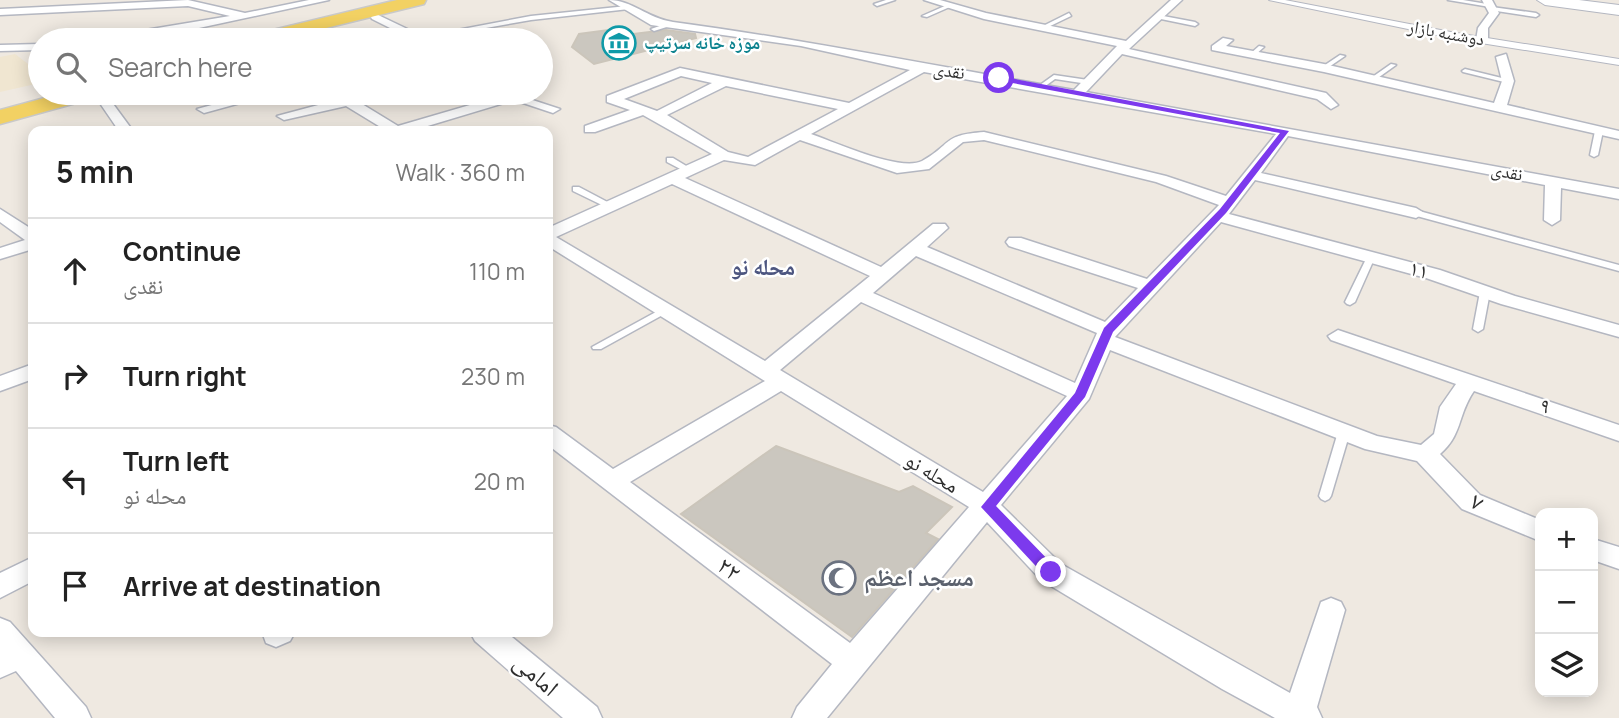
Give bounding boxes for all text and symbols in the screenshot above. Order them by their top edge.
street label: دوشنبه بازار [1405,13,1486,51]
museum icon: موزه خانه سرتیپ [600,24,638,62]
search box [28,28,553,105]
place label: موزه خانه سرتیپ [644,30,760,54]
icon: search [52,48,90,86]
text: Search here [108,49,253,85]
street label: نقدی [932,56,966,84]
route start [983,62,1014,93]
text: 5 min [56,151,134,192]
text: Walk · 360 m [395,156,525,188]
street label: نقدی [1489,156,1525,186]
text: Continue [123,233,241,269]
district label: محله نو [731,250,795,282]
icon: ahead [56,252,94,290]
street label: ۱۱ [1407,253,1432,285]
text: 110 m [469,255,525,287]
text: نقدی [123,269,163,301]
icon: right [56,357,94,395]
text: Turn right [123,358,247,394]
text: 230 m [461,360,525,392]
street label: ۹ [1536,390,1554,420]
text: Turn left [123,443,230,479]
street label: محله نو [900,445,965,499]
icon: left [56,462,94,500]
text: 20 m [474,465,525,497]
text: محله نو [123,479,187,511]
street label: ۷ [1464,484,1491,518]
map controls [1535,508,1598,697]
button: + [1535,508,1598,571]
street label: ۲۲ [711,548,748,587]
route end [1035,556,1066,587]
mosque icon: مسجد اعظم [820,559,858,597]
place label: مسجد اعظم [864,560,974,594]
icon: arrive [56,567,94,605]
text: Arrive at destination [123,568,381,604]
button: − [1535,571,1598,634]
button: layers [1535,634,1598,697]
street label: امامی [507,645,567,703]

